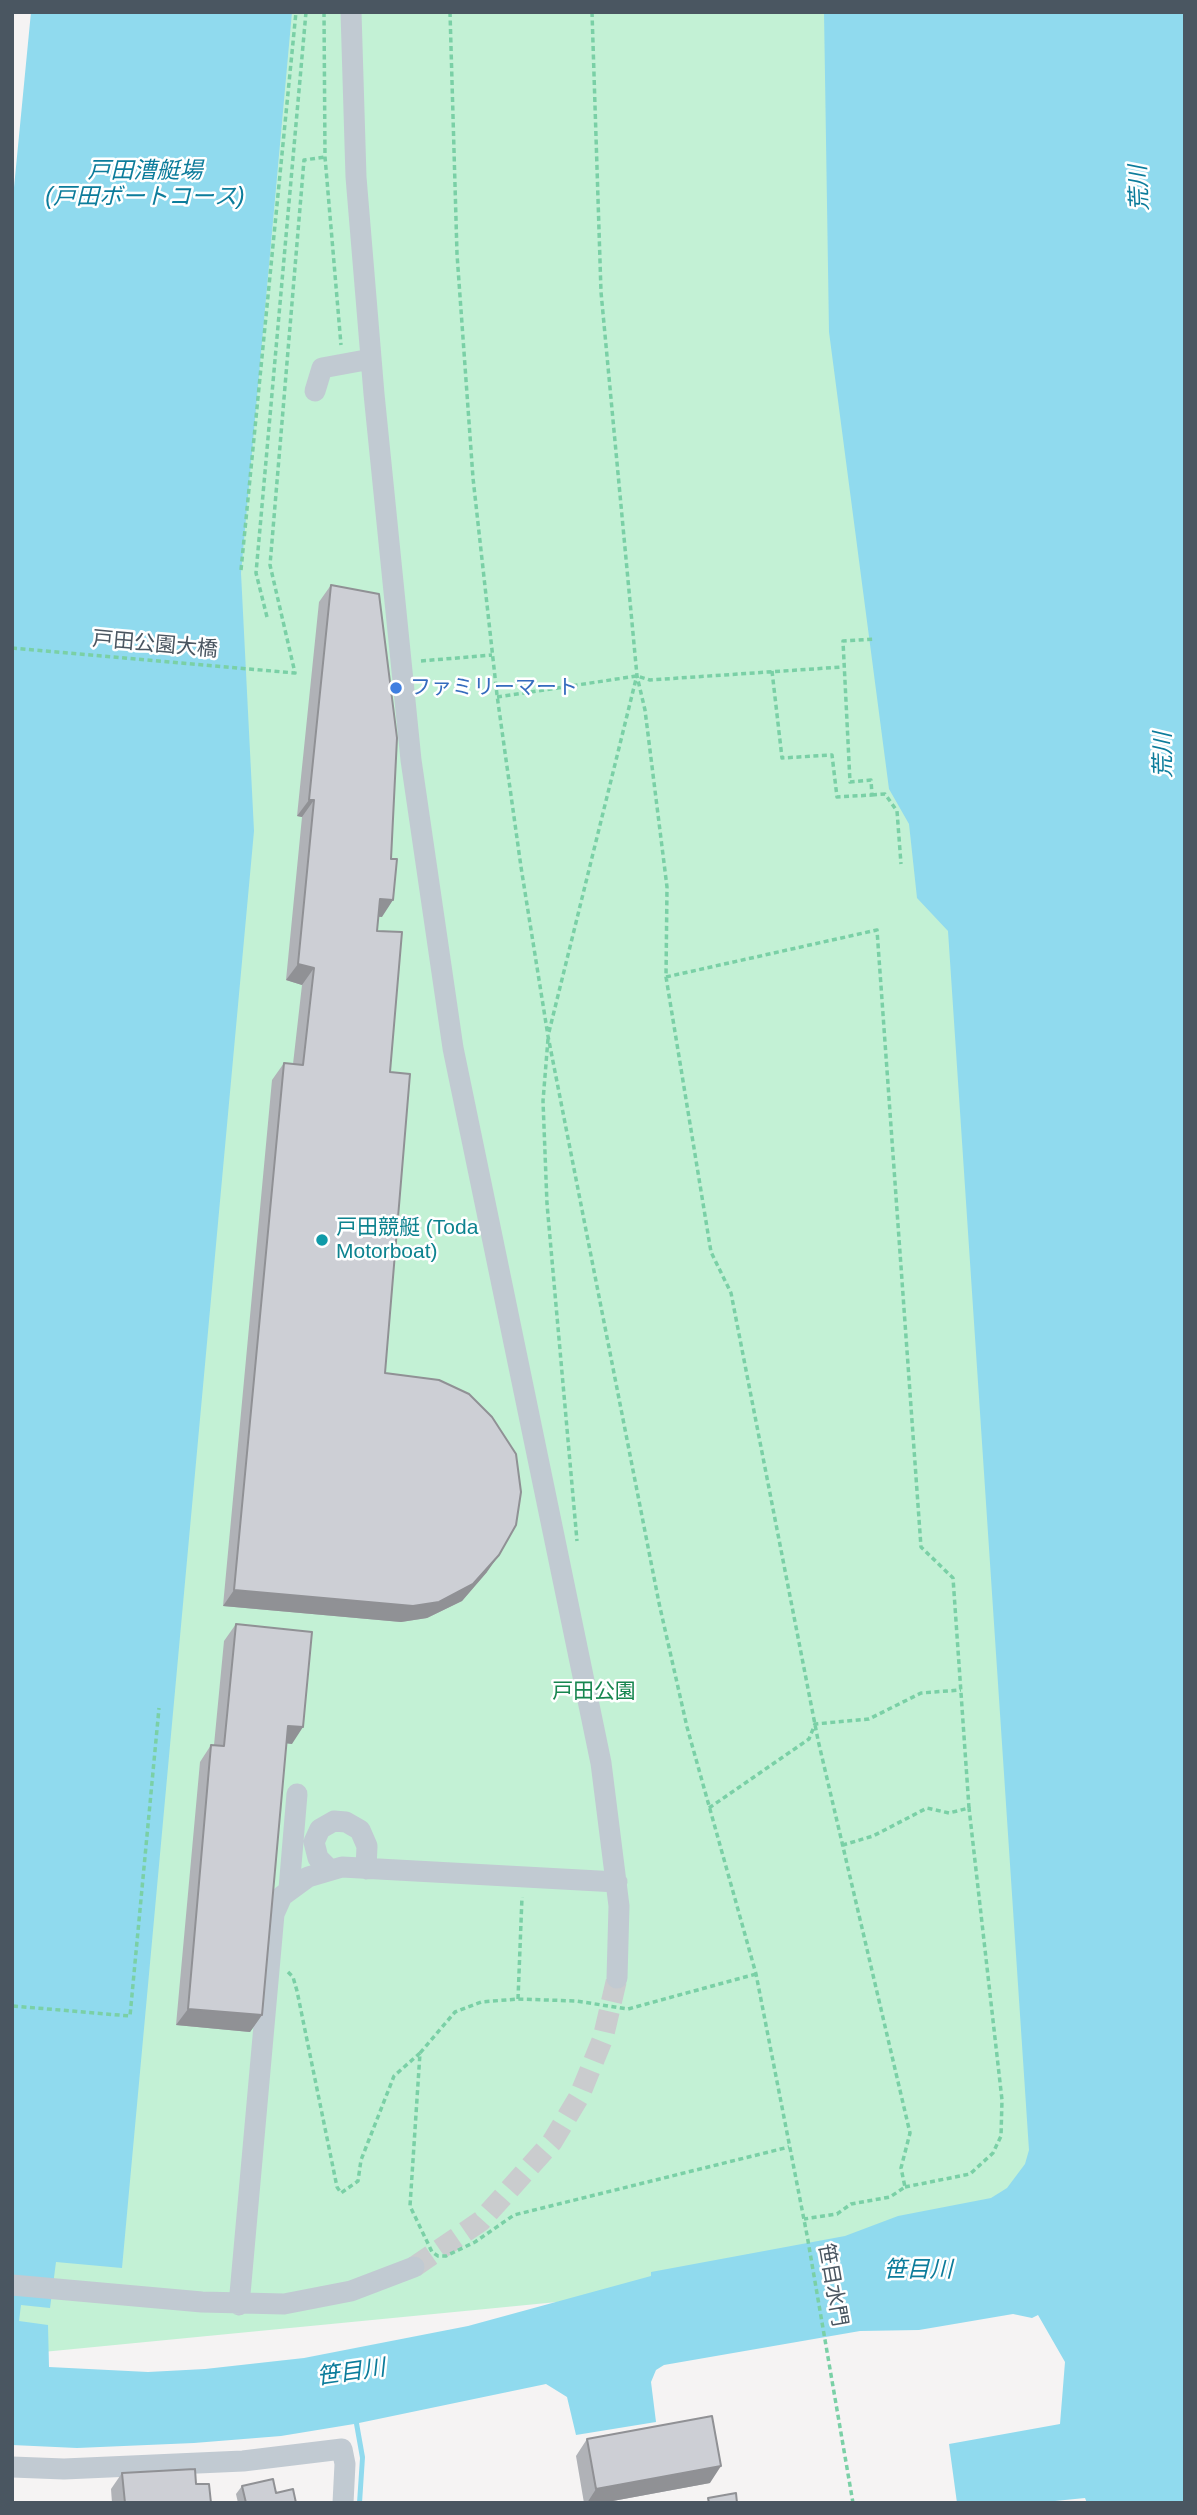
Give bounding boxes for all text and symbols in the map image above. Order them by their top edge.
water label: 戸田漕艇場 (戸田ボートコース) [45,158,245,212]
water label: 荒川 [1125,164,1155,212]
street label: 戸田公園大橋 [91,627,219,663]
place label: ファミリーマート [410,675,578,701]
marker: ファミリーマート [388,680,404,696]
water label: 荒川 [1150,732,1178,778]
place label: 戸田競艇 (Toda Motorboat) [336,1215,478,1265]
marker: 戸田競艇 (Toda Motorboat) [314,1232,330,1248]
park label: 戸田公園 [552,1679,636,1705]
street label: 笹目水門 [812,2241,852,2329]
water label: 笹目川 [884,2257,952,2285]
water label: 笹目川 [315,2355,387,2391]

